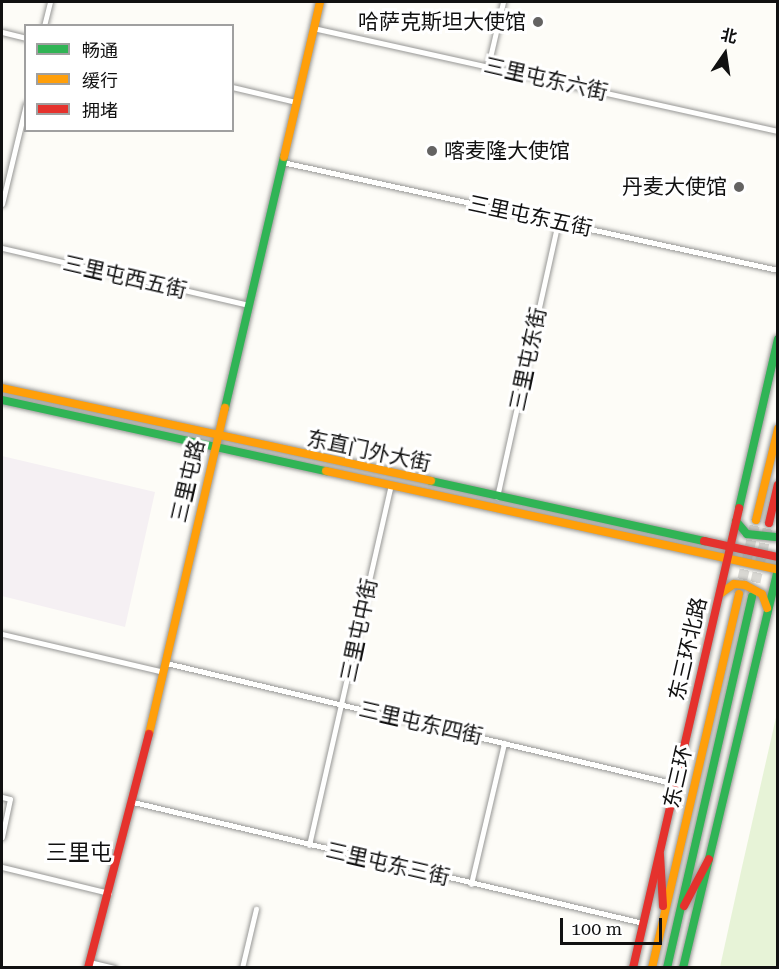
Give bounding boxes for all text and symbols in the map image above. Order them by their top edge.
place label: 哈萨克斯坦大使馆 [358,9,526,35]
marker: 哈萨克斯坦大使馆 [531,15,545,29]
legend [24,24,234,132]
north arrow [695,24,755,84]
text: 北 [719,25,739,47]
text: 畅通 [82,40,118,61]
street label: 三里屯东六街 [482,53,610,105]
text: 缓行 [82,70,118,91]
text: 拥堵 [82,100,118,121]
place label: 喀麦隆大使馆 [444,138,570,164]
marker: 喀麦隆大使馆 [425,144,439,158]
place label: 丹麦大使馆 [622,174,727,200]
marker: 丹麦大使馆 [732,180,746,194]
street label: 三里屯东五街 [466,191,594,241]
street label: 三里屯西五街 [61,251,189,303]
street label: 三里屯东街 [505,305,551,413]
street label: 东直门外大街 [305,426,433,476]
street label: 三里屯路 [166,437,210,525]
street label: 三里屯中街 [336,576,382,684]
street label: 东三环北路 [664,595,712,703]
street label: 三里屯东四街 [357,697,485,749]
street label: 东三环 [659,743,697,811]
street label: 三里屯东三街 [324,838,452,890]
district label: 三里屯 [46,840,112,866]
scale bar [563,906,665,944]
text: 100 m [571,918,622,939]

